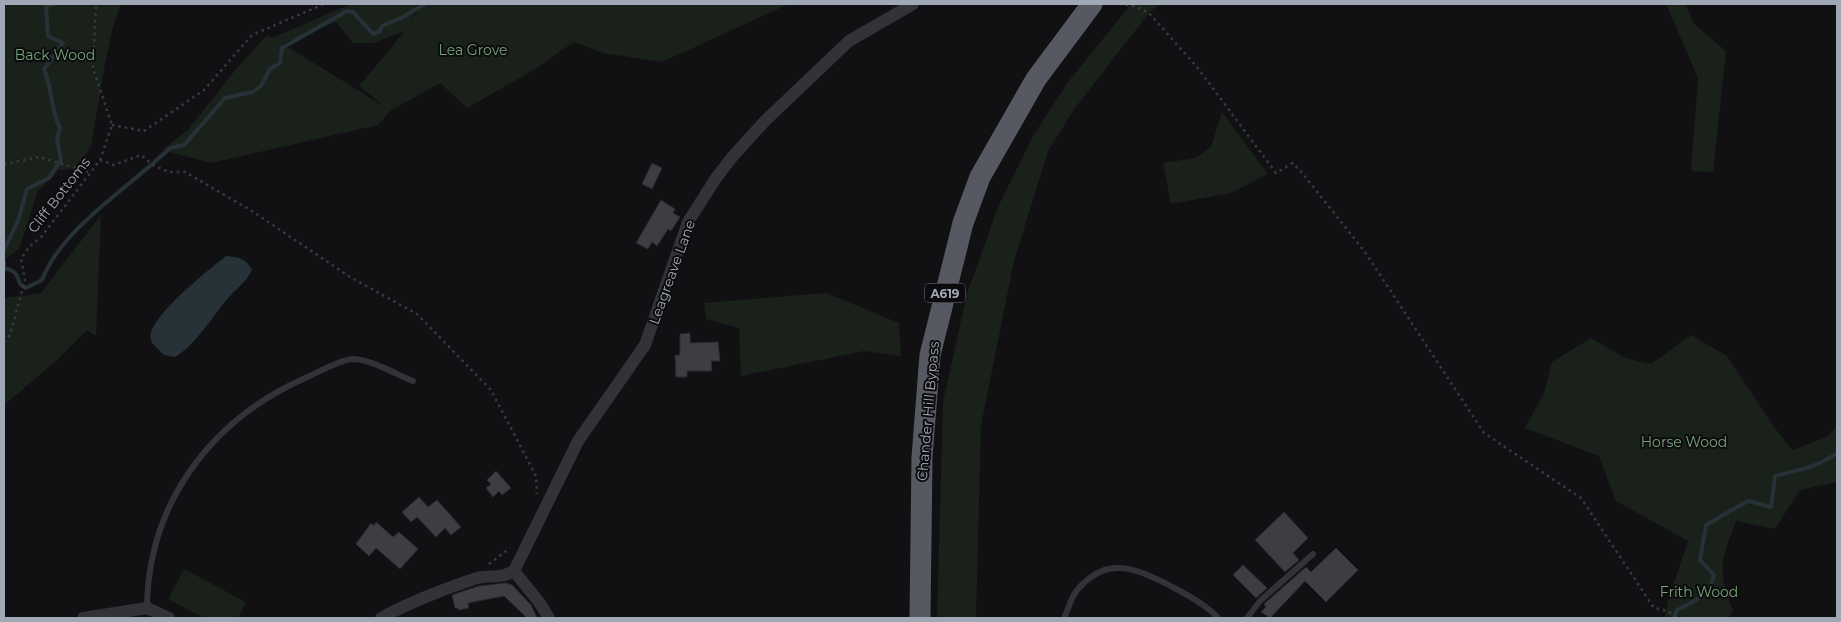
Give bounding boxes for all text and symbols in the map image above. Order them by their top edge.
park label: Lea Grove [439,41,507,59]
park label: Back Wood [15,46,95,64]
street label: Cliff Bottoms [24,153,94,237]
street label: Leagreave Lane [645,217,699,327]
road number: A619 [925,284,965,302]
street label: Chander Hill Bypass [913,340,943,482]
park label: Horse Wood [1641,433,1727,451]
park label: Frith Wood [1660,583,1738,601]

